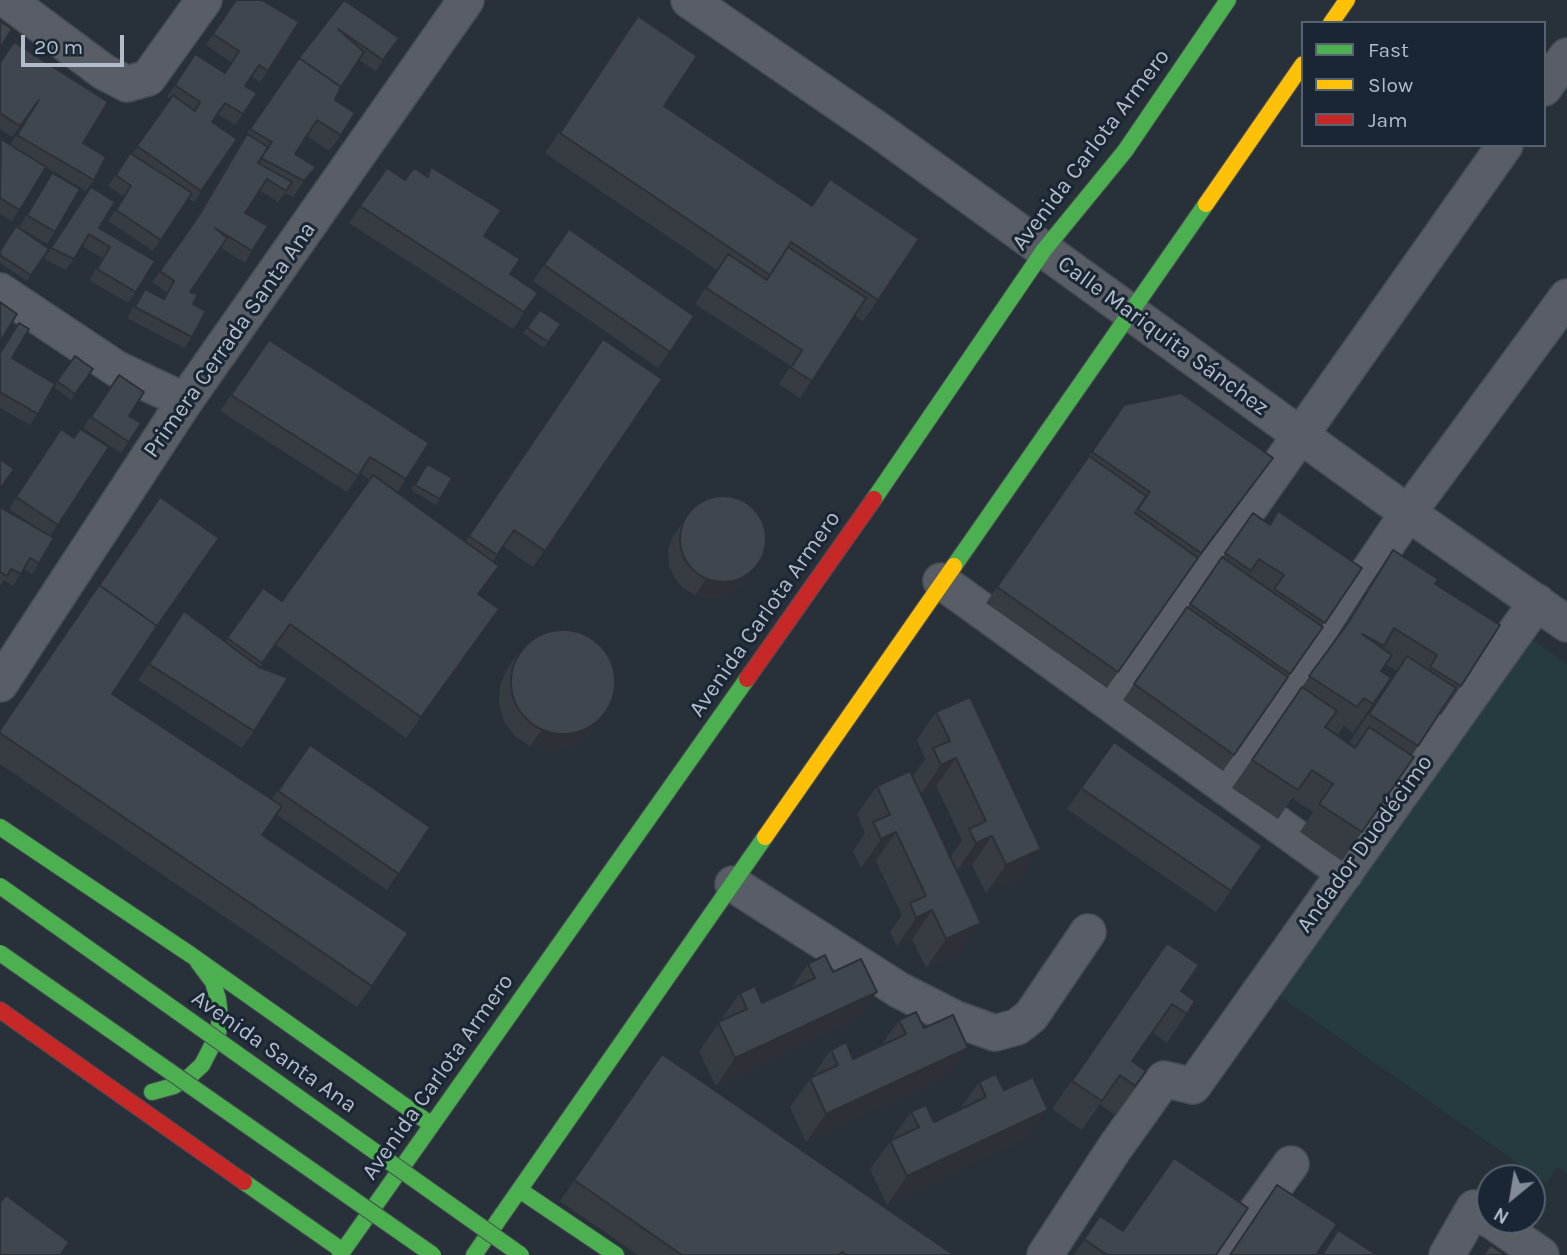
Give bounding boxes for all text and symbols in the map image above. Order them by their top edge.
scale bar [24,21,128,65]
legend [1301,21,1546,147]
text: 20 m [34,35,83,59]
text: Fast [1368,38,1409,62]
street label: Avenida Carlota Armero [1006,44,1176,256]
text: Slow [1368,73,1413,97]
text: Jam [1368,108,1408,132]
street label: Primera Cerrada Santa Ana [138,217,322,463]
street label: Calle Mariquita Sánchez [1052,250,1274,422]
street label: Avenida Carlota Armero [683,506,847,722]
street label: Andador Duodécimo [1291,750,1439,938]
street label: Avenida Carlota Armero [356,969,520,1185]
street label: Avenida Santa Ana [186,985,362,1119]
north arrow [1476,1164,1546,1234]
text: N [1490,1203,1513,1228]

